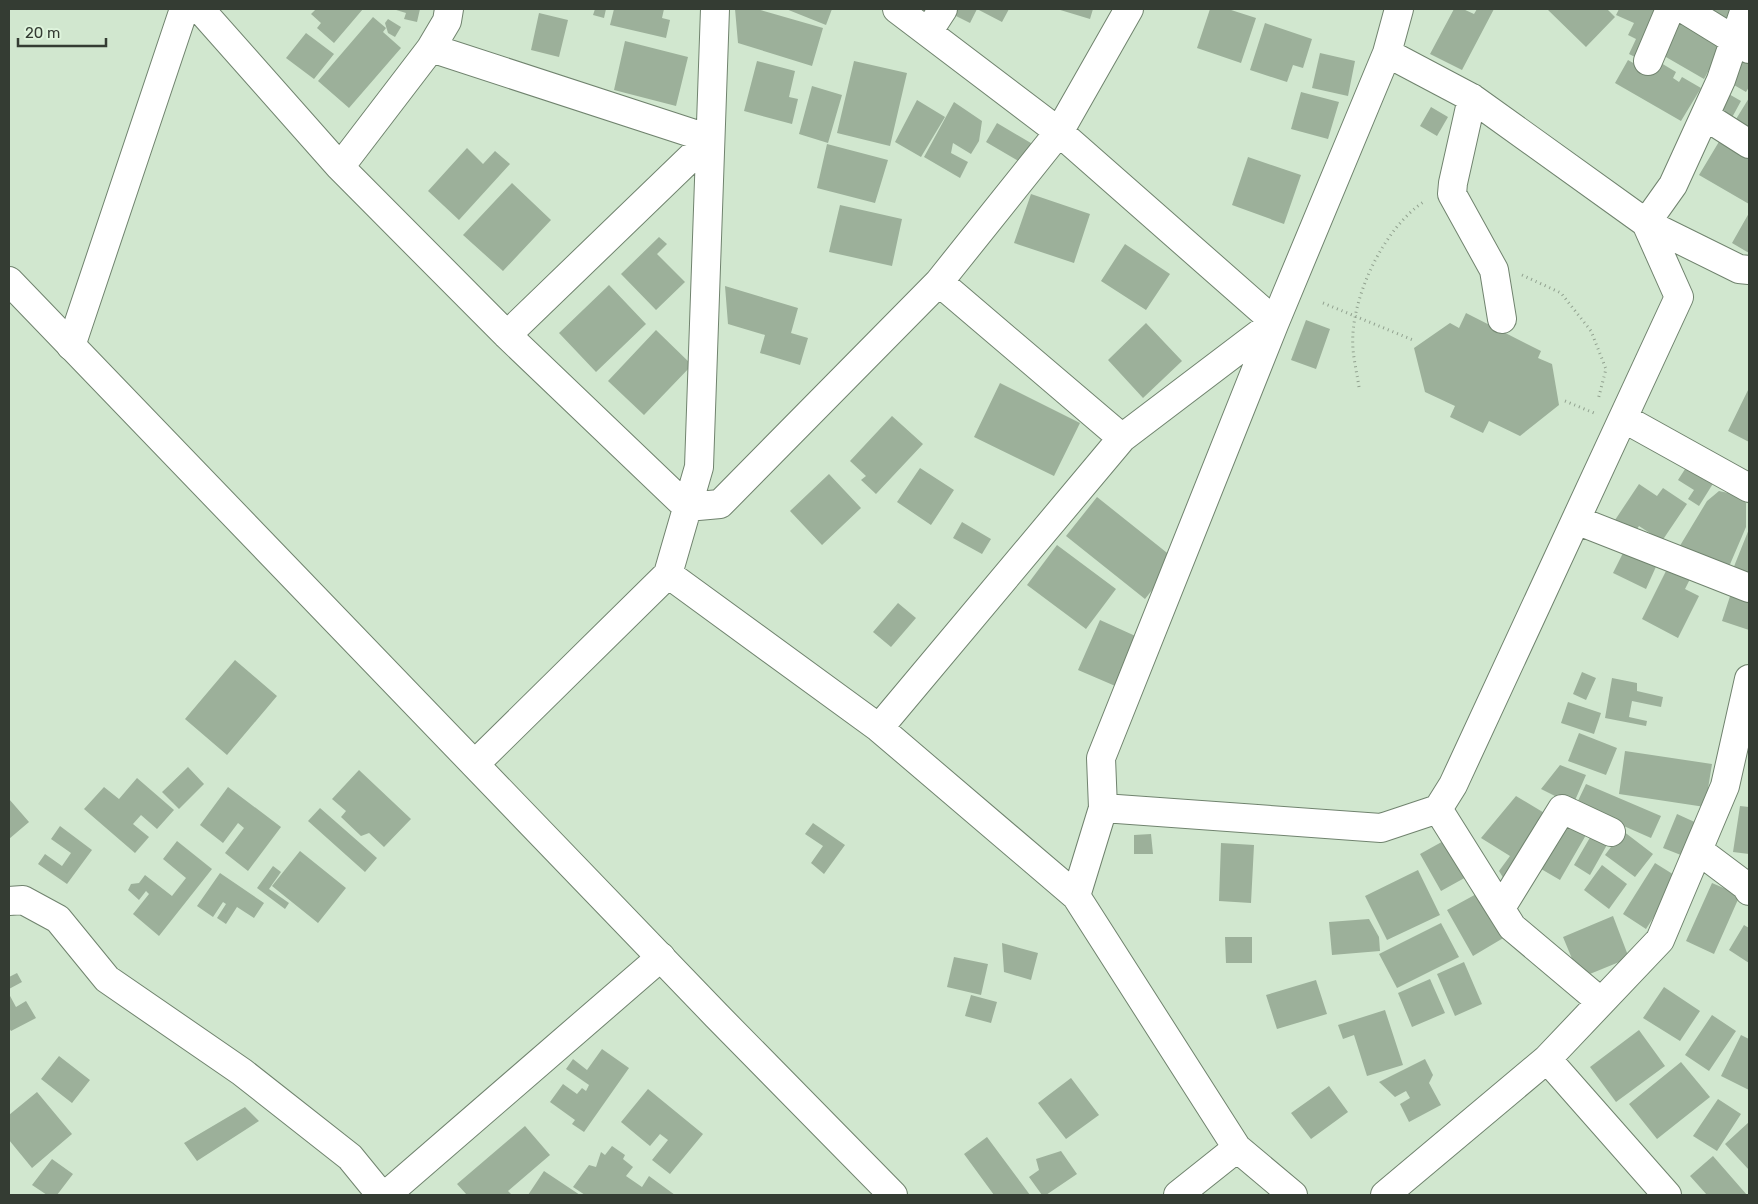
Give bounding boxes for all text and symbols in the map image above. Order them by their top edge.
scale bar [18,15,105,47]
text: 20 m [25,24,60,42]

